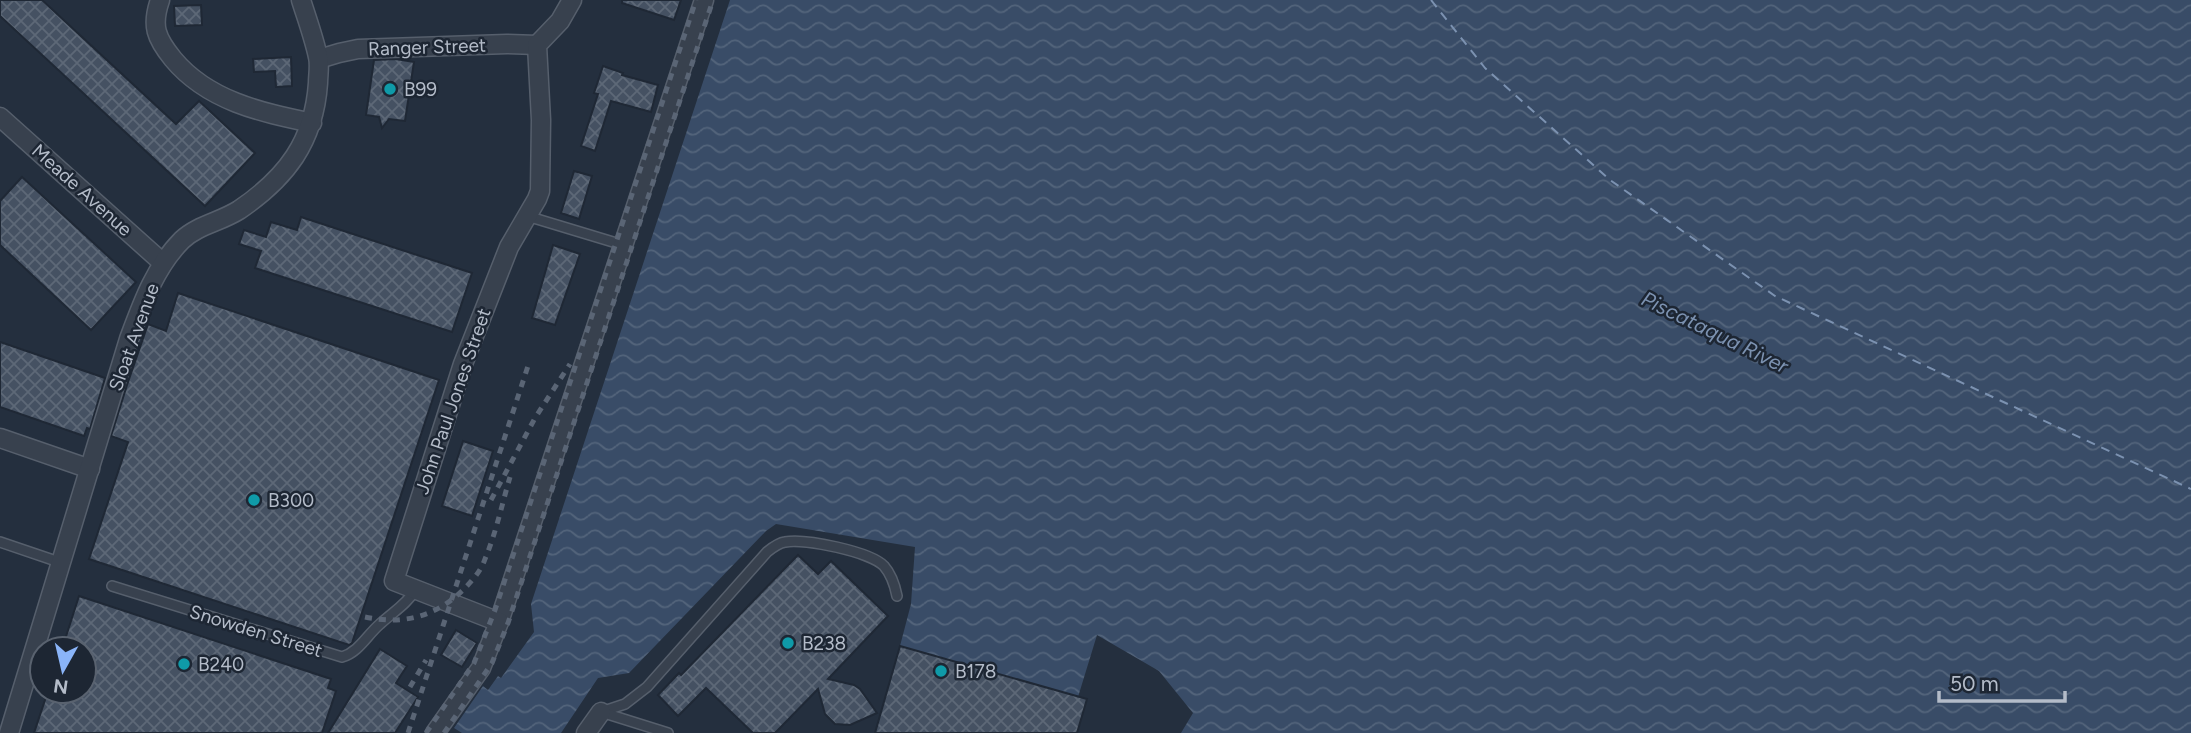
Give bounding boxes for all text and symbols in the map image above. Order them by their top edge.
street label: Ranger Street [368,33,486,61]
place label: B99 [404,78,437,101]
marker: B99 [382,81,398,97]
street label: Meade Avenue [27,139,137,241]
street label: Sloat Avenue [104,280,164,394]
water label: Piscataqua River [1638,286,1793,379]
street label: John Paul Jones Street [410,305,496,497]
place label: B300 [268,489,314,512]
marker: B300 [246,492,262,508]
street label: Snowden Street [187,600,325,662]
place label: B238 [802,632,846,655]
north arrow [28,635,98,705]
marker: B238 [780,635,796,651]
place label: B240 [198,653,244,676]
marker: B240 [176,656,192,672]
place label: B178 [955,660,996,683]
scale bar [1939,660,2065,704]
marker: B178 [933,663,949,679]
text: 50 m [1950,671,1999,696]
text: N [52,674,70,699]

